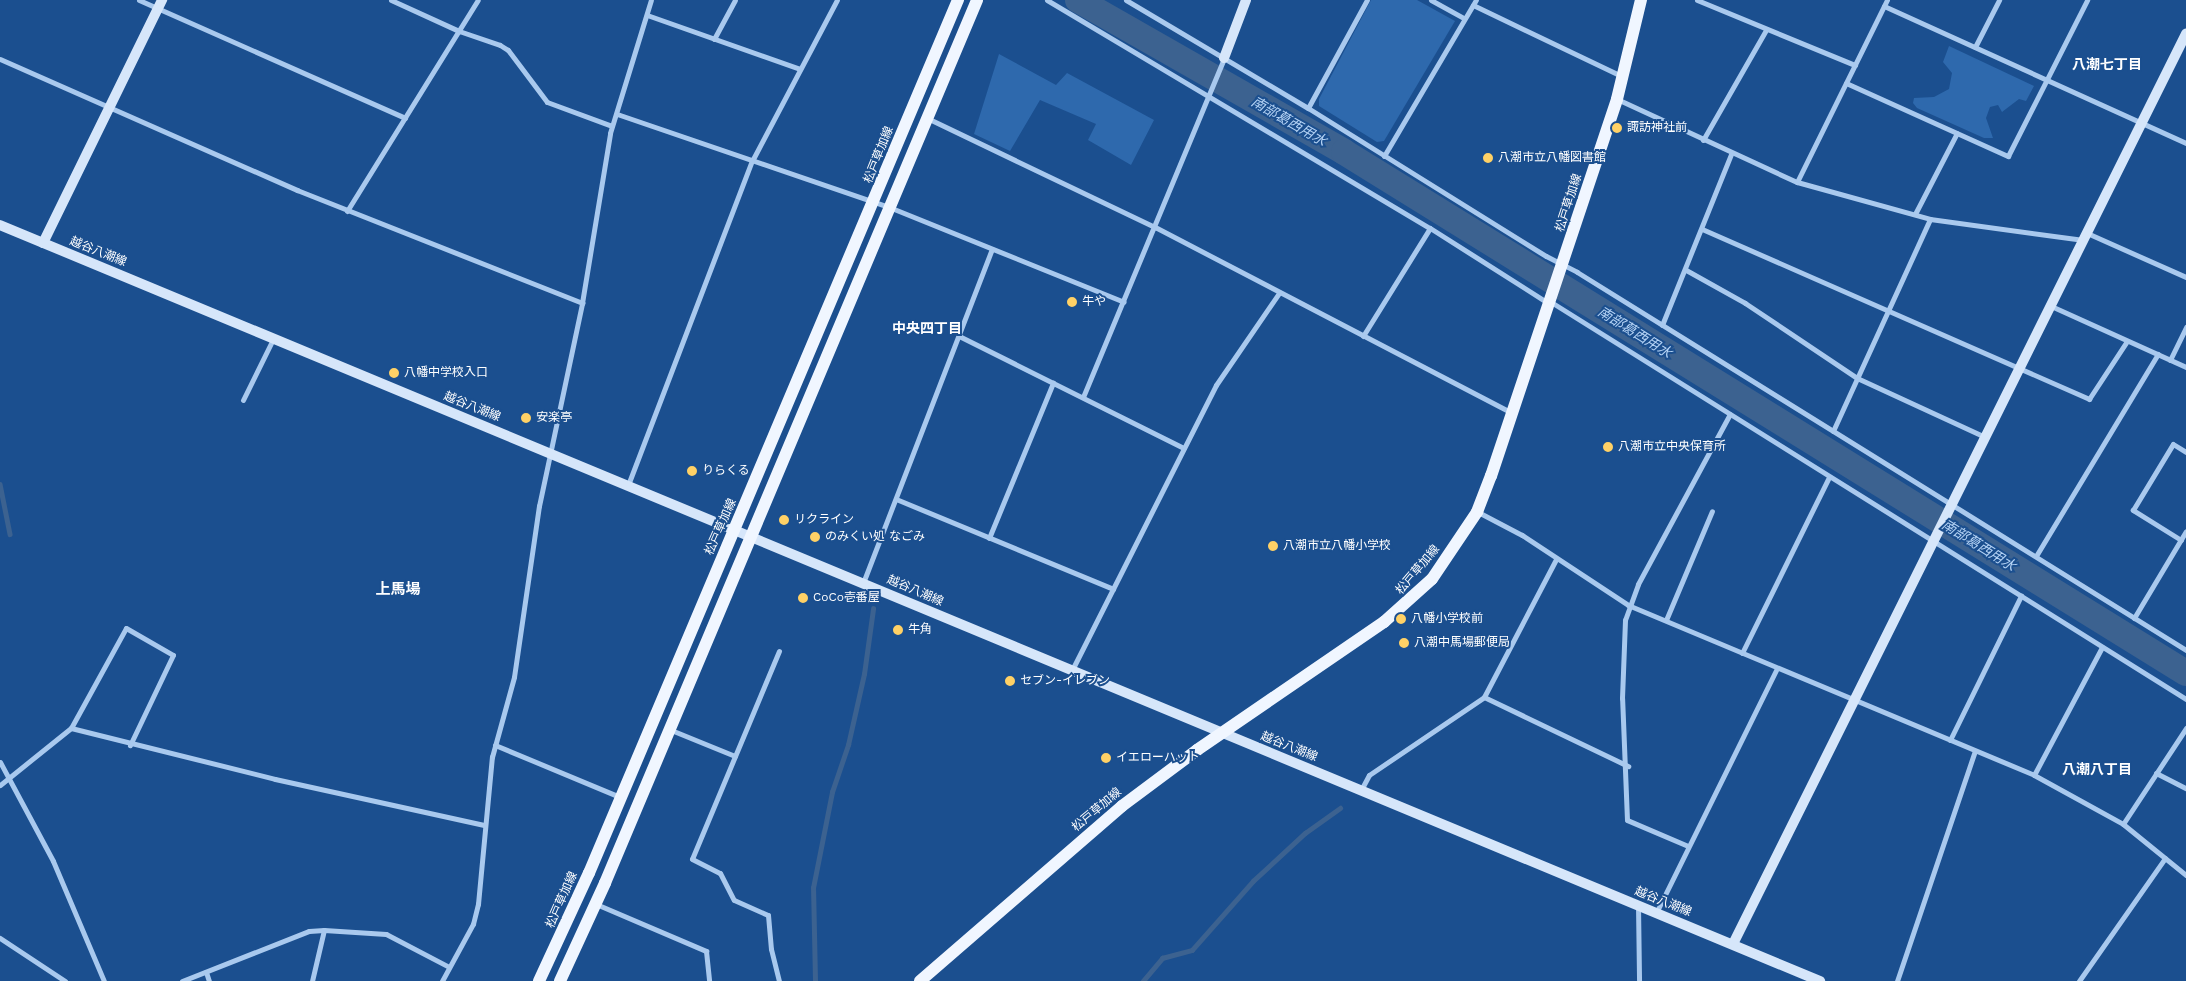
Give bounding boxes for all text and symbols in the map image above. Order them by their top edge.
district label: 八潮七丁目 [2072,56,2142,72]
water label: 南部葛西用水 [1248,93,1330,149]
place label: 諏訪神社前 [1627,121,1687,135]
marker: 諏訪神社前 [1611,122,1623,134]
street label: 松戸草加線 [861,124,897,186]
place label: 八潮市立八幡図書館 [1498,151,1606,165]
marker: 八潮市立八幡図書館 [1482,152,1494,164]
street label: 松戸草加線 [1553,172,1585,234]
street label: 越谷八潮線 [67,234,129,270]
place label: 牛や [1082,295,1106,309]
marker: 牛や [1066,296,1078,308]
water label: 南部葛西用水 [1595,303,1675,361]
district label: 中央四丁目 [892,320,962,336]
place label: 八幡中学校入口 [404,366,488,380]
marker: 八幡中学校入口 [388,367,400,379]
street label: 越谷八潮線 [441,389,503,425]
place label: 安楽亭 [536,411,572,425]
marker: 安楽亭 [520,412,532,424]
place label: 八潮市立中央保育所 [1618,440,1726,454]
marker: 八潮市立中央保育所 [1602,441,1614,453]
place label: りらくる [702,464,750,478]
marker: りらくる [686,465,698,477]
street label: 松戸草加線 [702,497,740,557]
place label: リクライン [794,513,854,527]
marker: リクライン [778,514,790,526]
water label: 南部葛西用水 [1939,516,2019,574]
place label: のみくい処 なごみ [825,530,925,544]
marker: のみくい処 なごみ [809,531,821,543]
place label: 八潮市立八幡小学校 [1283,539,1391,553]
marker: 八潮市立八幡小学校 [1267,540,1279,552]
street label: 松戸草加線 [1393,542,1443,598]
street label: 越谷八潮線 [885,573,945,609]
district label: 上馬場 [376,581,420,599]
place label: CoCo壱番屋 [813,591,880,605]
marker: CoCo壱番屋 [797,592,809,604]
place label: 八幡小学校前 [1411,612,1483,626]
marker: 八幡小学校前 [1395,613,1407,625]
place label: 牛角 [908,623,932,637]
marker: 牛角 [892,624,904,636]
place label: 八潮中馬場郵便局 [1414,636,1510,650]
marker: 八潮中馬場郵便局 [1398,637,1410,649]
place label: セブン-イレブン [1020,674,1110,688]
marker: セブン-イレブン [1004,675,1016,687]
street label: 越谷八潮線 [1258,729,1320,765]
place label: イエローハット [1116,751,1200,765]
marker: イエローハット [1100,752,1112,764]
district label: 八潮八丁目 [2062,761,2132,777]
street label: 松戸草加線 [1069,785,1125,835]
street label: 松戸草加線 [543,870,581,930]
street label: 越谷八潮線 [1632,884,1694,920]

